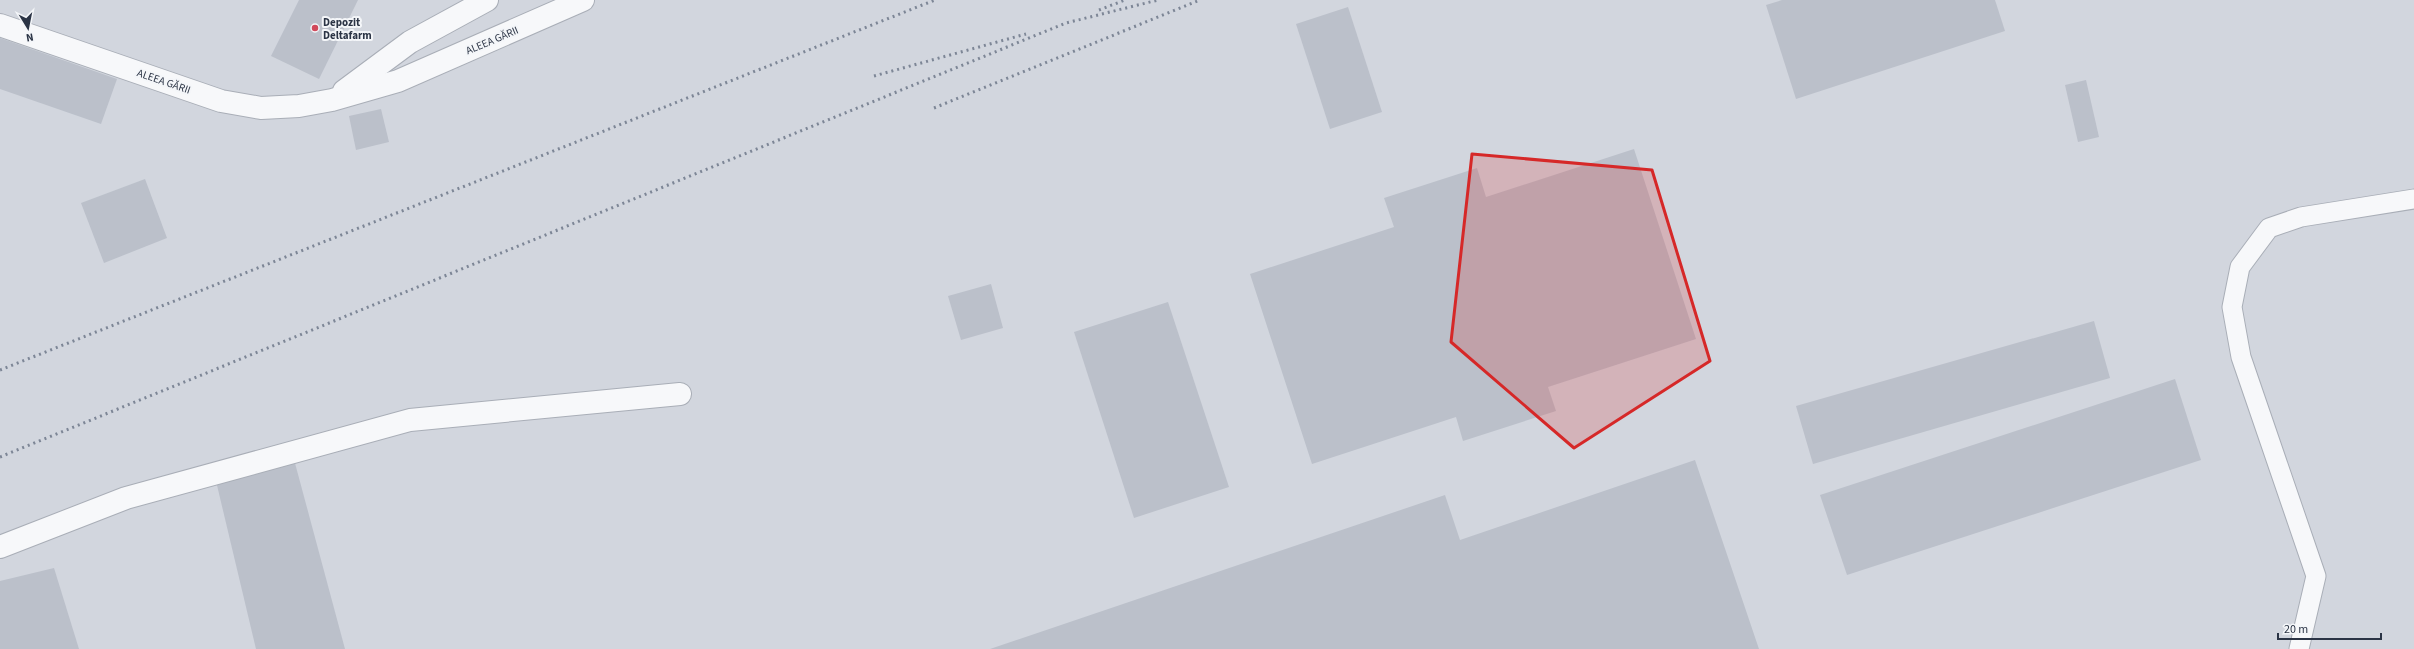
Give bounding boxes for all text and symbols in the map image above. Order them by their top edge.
north arrow [8,8,48,48]
place label: Depozit Deltafarm [323,15,372,43]
marker: Depozit Deltafarm [310,23,320,33]
street label: ALEEA GĂRII [464,23,521,58]
text: N [25,29,35,45]
street label: ALEEA GĂRII [135,65,193,98]
scale bar [2278,615,2381,641]
text: 20 m [2284,621,2308,638]

